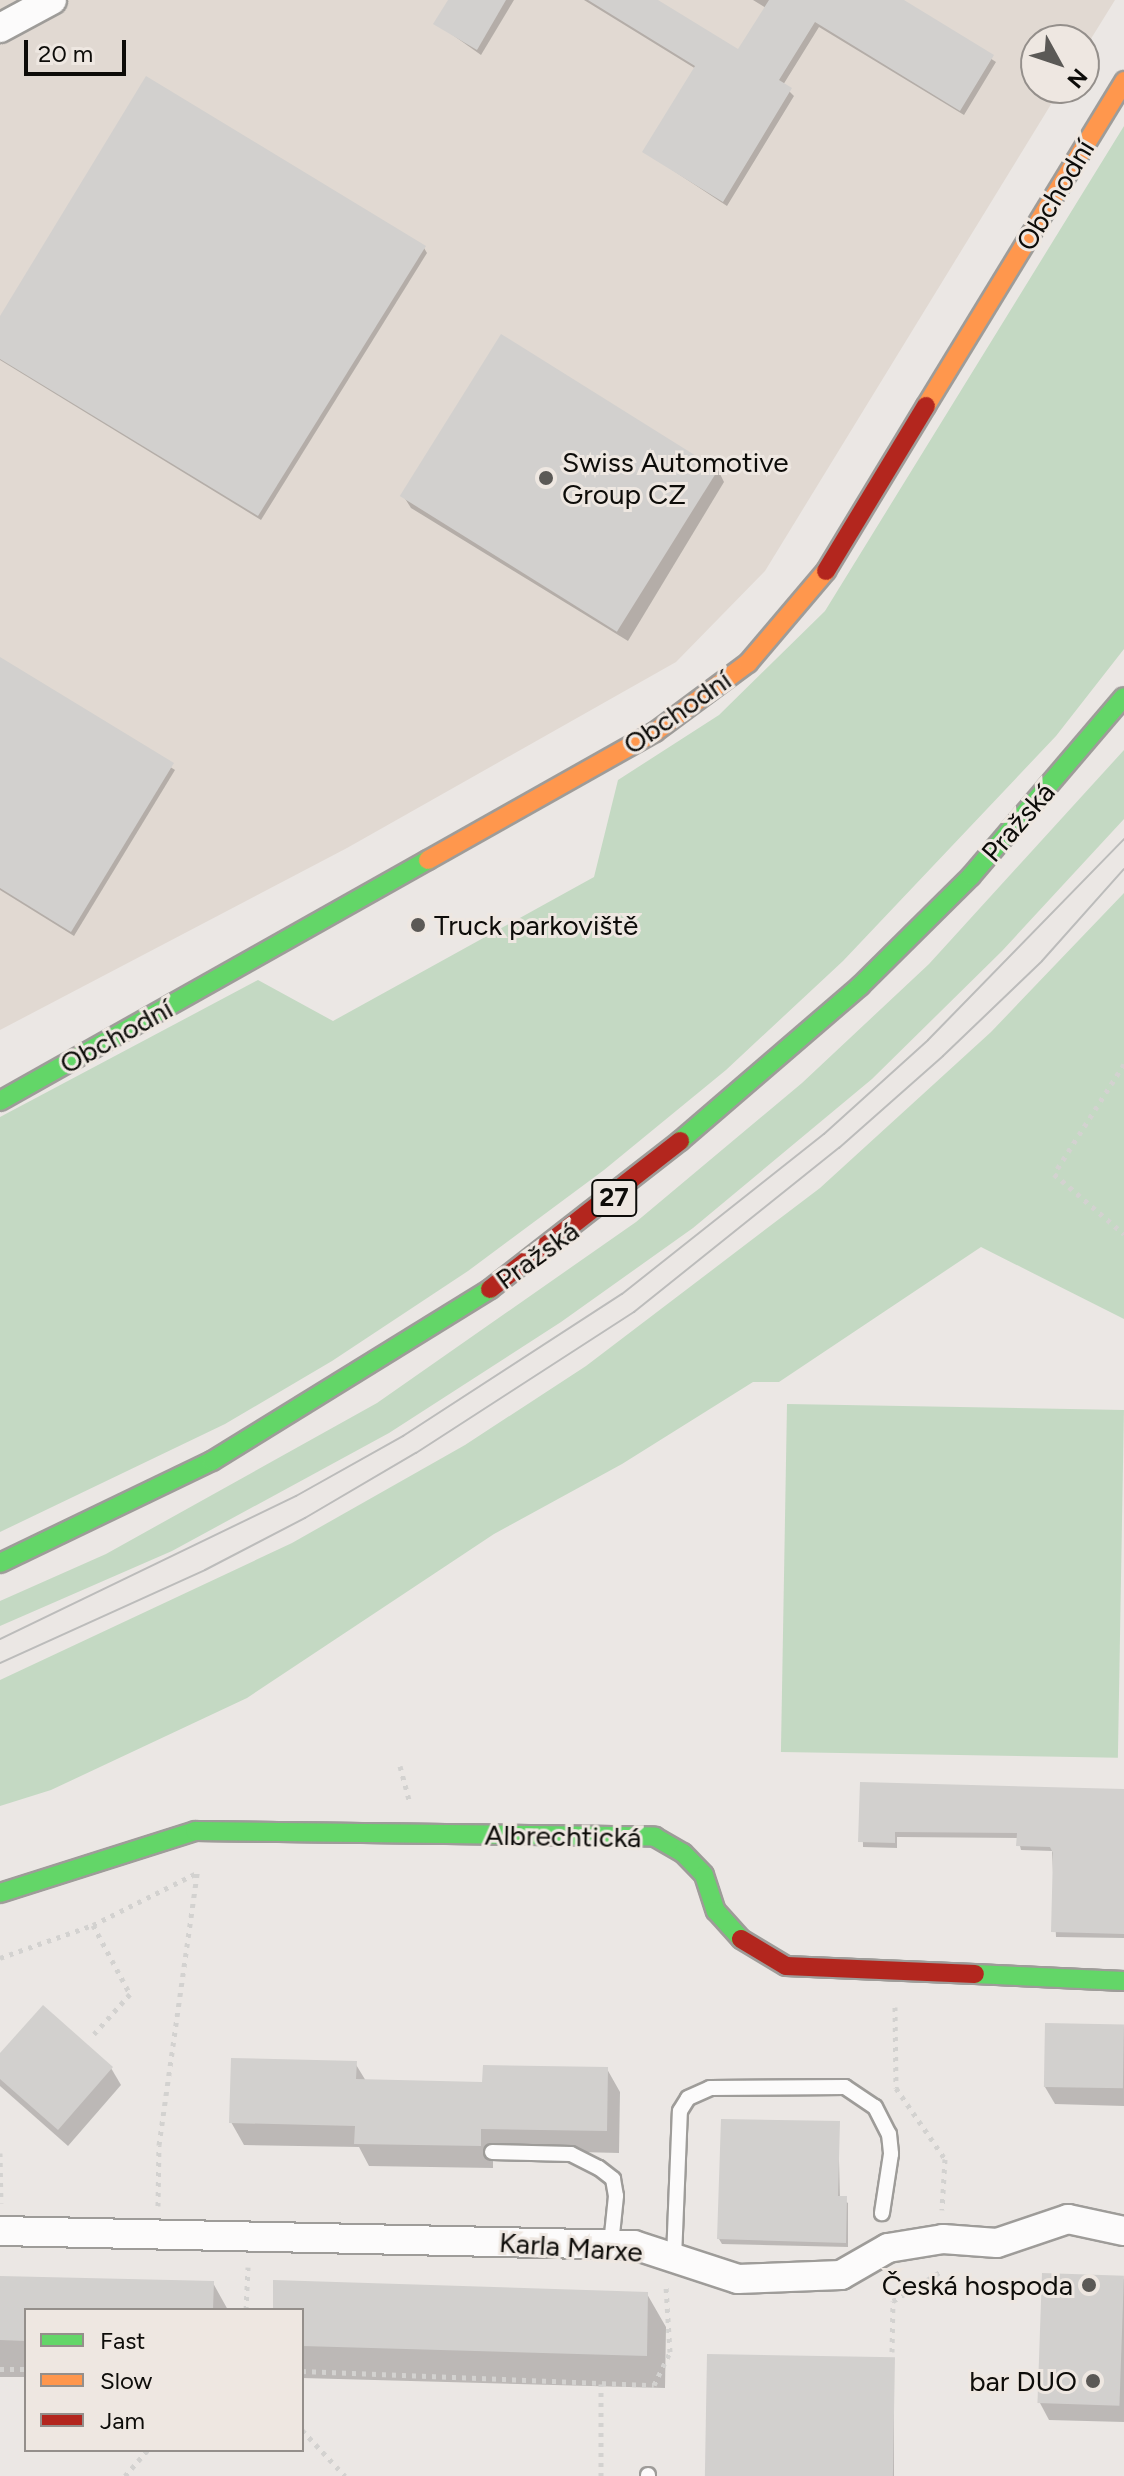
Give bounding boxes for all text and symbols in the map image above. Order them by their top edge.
scale bar [28,24,130,74]
north arrow [1020,24,1100,104]
text: 20 m [38,39,93,68]
text: N [1061,63,1093,94]
street label: Obchodní [1009,133,1101,257]
place label: Swiss Automotive Group CZ [562,445,789,511]
marker: Swiss Automotive Group CZ [537,469,555,487]
street label: Obchodní [617,663,737,761]
street label: Pražská [974,775,1062,869]
place label: Truck parkoviště [434,908,638,942]
marker: Truck parkoviště [409,916,427,934]
street label: Obchodní [54,991,178,1081]
road number: 27 [590,1176,638,1220]
street label: Pražská [489,1214,585,1296]
street label: Albrechtická [484,1818,642,1854]
street label: Karla Marxe [498,2225,644,2269]
place label: Česká hospoda [882,2268,1073,2302]
marker: Česká hospoda [1080,2276,1098,2294]
legend [24,2308,304,2452]
text: Fast [100,2326,145,2355]
place label: bar DUO [969,2364,1077,2398]
text: Slow [100,2366,152,2395]
marker: bar DUO [1084,2372,1102,2390]
text: Jam [100,2406,145,2435]

